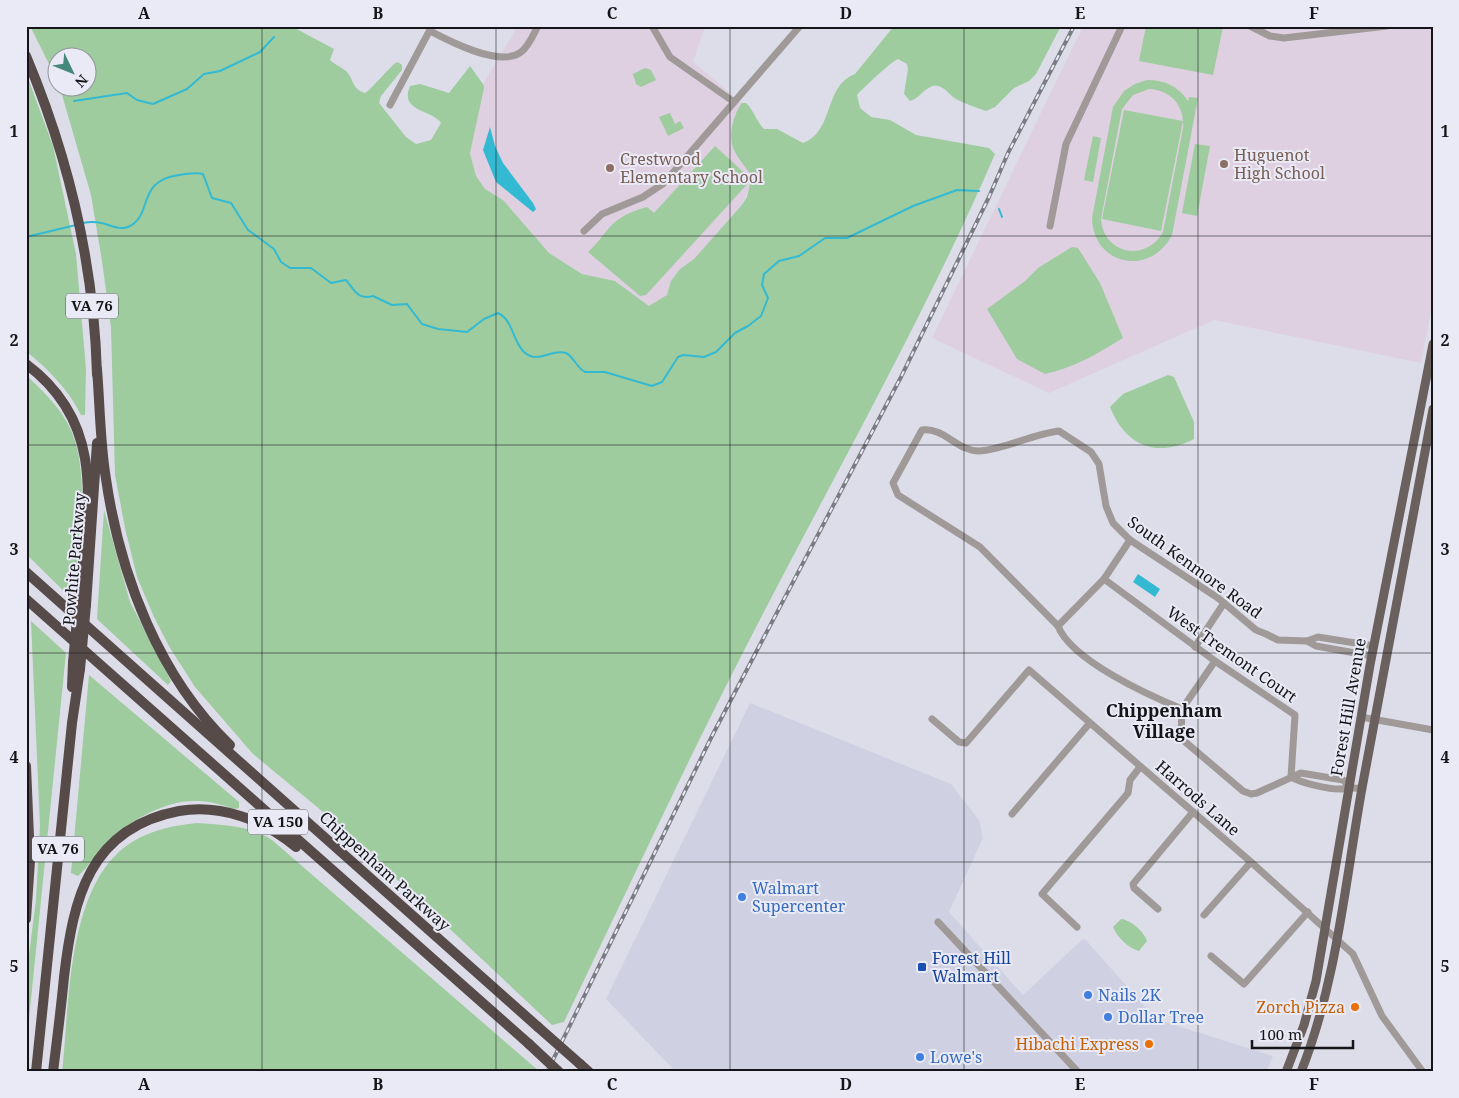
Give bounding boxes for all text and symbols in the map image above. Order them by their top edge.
text: A [138,2,151,24]
text: B [373,2,384,24]
text: C [607,2,618,24]
text: D [840,2,852,24]
text: E [1075,2,1085,24]
text: F [1309,2,1319,24]
north arrow [48,48,98,98]
text: N [71,71,93,92]
text: 1 [9,120,19,142]
text: 1 [1440,120,1450,142]
place label: Huguenot High School [1234,144,1325,184]
place label: Crestwood Elementary School [620,148,763,188]
marker: Huguenot High School [1218,158,1230,170]
marker: Crestwood Elementary School [604,162,616,174]
road number: VA 76 [66,294,118,318]
text: 2 [9,329,19,351]
text: 2 [1440,329,1450,351]
street label: Powhite Parkway [57,491,91,626]
street label: South Kenmore Road [1123,511,1267,623]
text: 3 [9,538,19,560]
text: 3 [1440,538,1450,560]
street label: West Tremont Court [1163,601,1302,707]
street label: Forest Hill Avenue [1325,636,1371,778]
district label: Chippenham Village [1106,698,1222,743]
text: 4 [9,746,19,768]
text: 4 [1440,746,1450,768]
street label: Harrods Lane [1151,755,1245,841]
street label: Chippenham Parkway [315,806,456,936]
road number: VA 150 [248,810,308,834]
road number: VA 76 [32,836,84,862]
place label: Walmart Supercenter [752,877,846,917]
marker: Walmart Supercenter [736,891,748,903]
place label: Forest Hill Walmart [932,947,1011,987]
text: 5 [9,955,19,977]
text: 5 [1440,955,1450,977]
marker: Forest Hill Walmart [916,961,928,973]
place label: Nails 2K [1098,984,1162,1006]
marker: Nails 2K [1082,989,1094,1001]
place label: Zorch Pizza [1256,996,1345,1018]
marker: Zorch Pizza [1349,1001,1361,1013]
place label: Dollar Tree [1118,1006,1204,1028]
marker: Dollar Tree [1102,1011,1114,1023]
scale bar [1252,1018,1353,1050]
text: 100 m [1259,1024,1302,1044]
place label: Hibachi Express [1015,1033,1139,1055]
marker: Hibachi Express [1143,1038,1155,1050]
place label: Lowe's [930,1046,982,1068]
marker: Lowe's [914,1051,926,1063]
text: A [138,1073,151,1095]
text: B [373,1073,384,1095]
text: C [607,1073,618,1095]
text: D [840,1073,852,1095]
text: E [1075,1073,1085,1095]
text: F [1309,1073,1319,1095]

